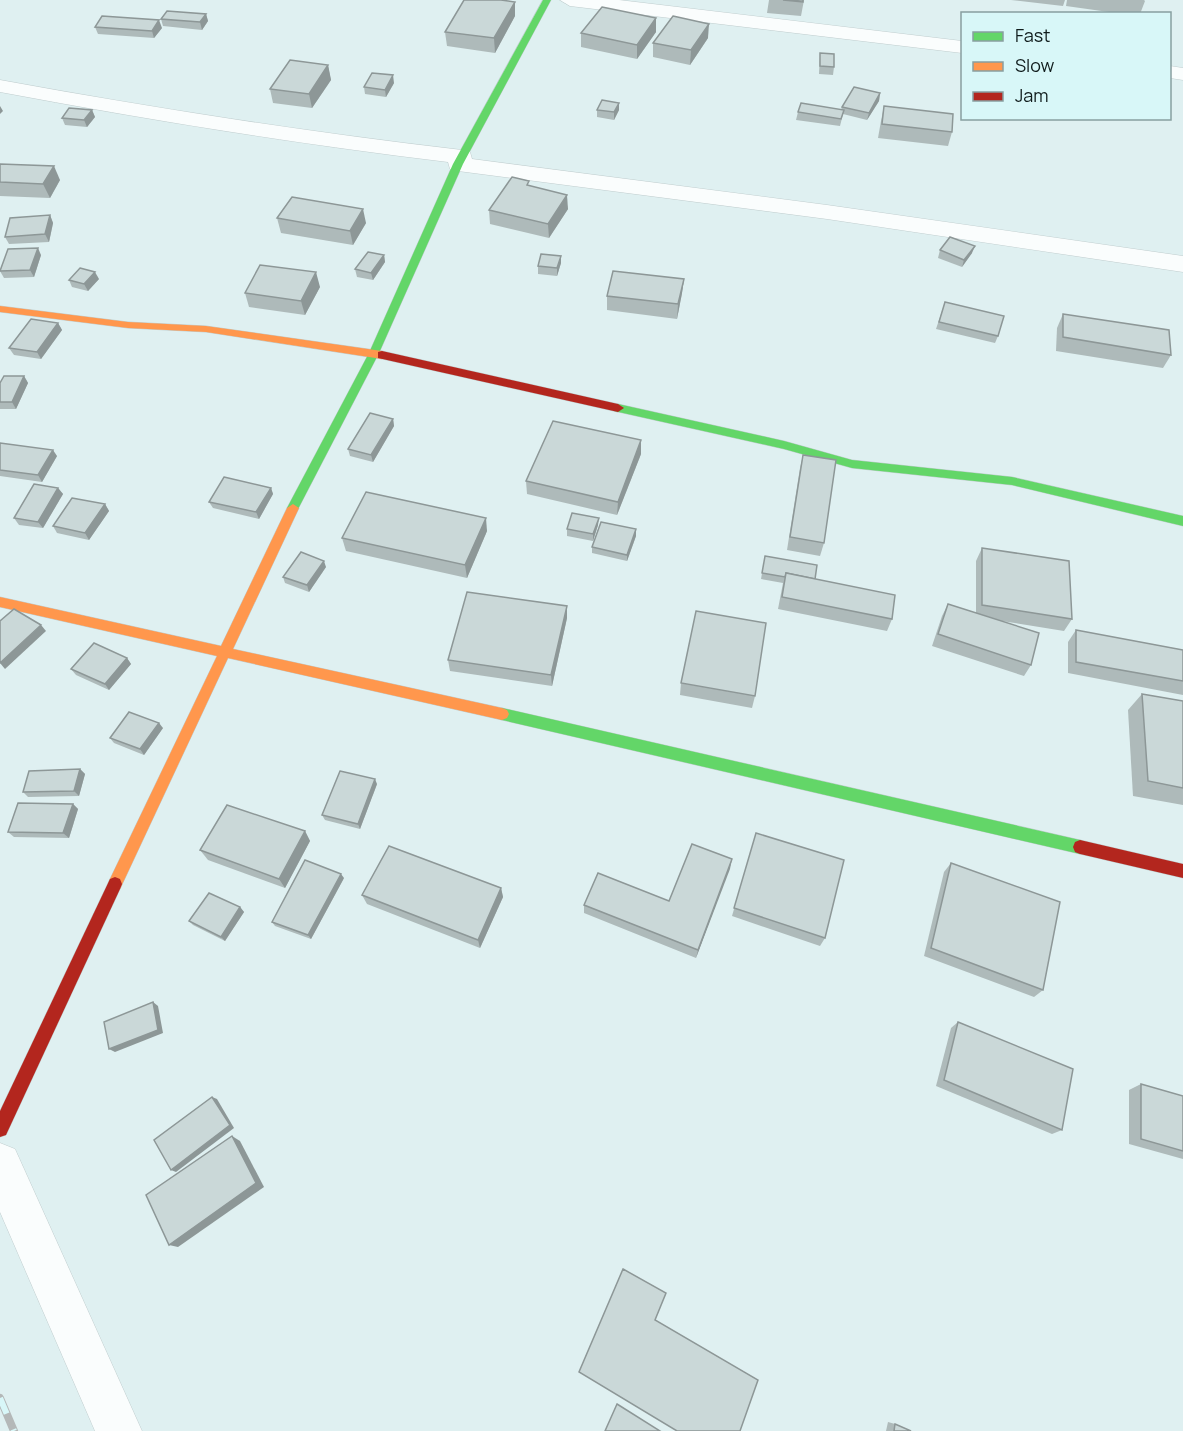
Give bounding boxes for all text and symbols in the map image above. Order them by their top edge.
legend [961,12,1171,120]
text: Fast [1015,23,1050,47]
text: Slow [1015,53,1055,77]
text: Jam [1015,83,1049,107]

